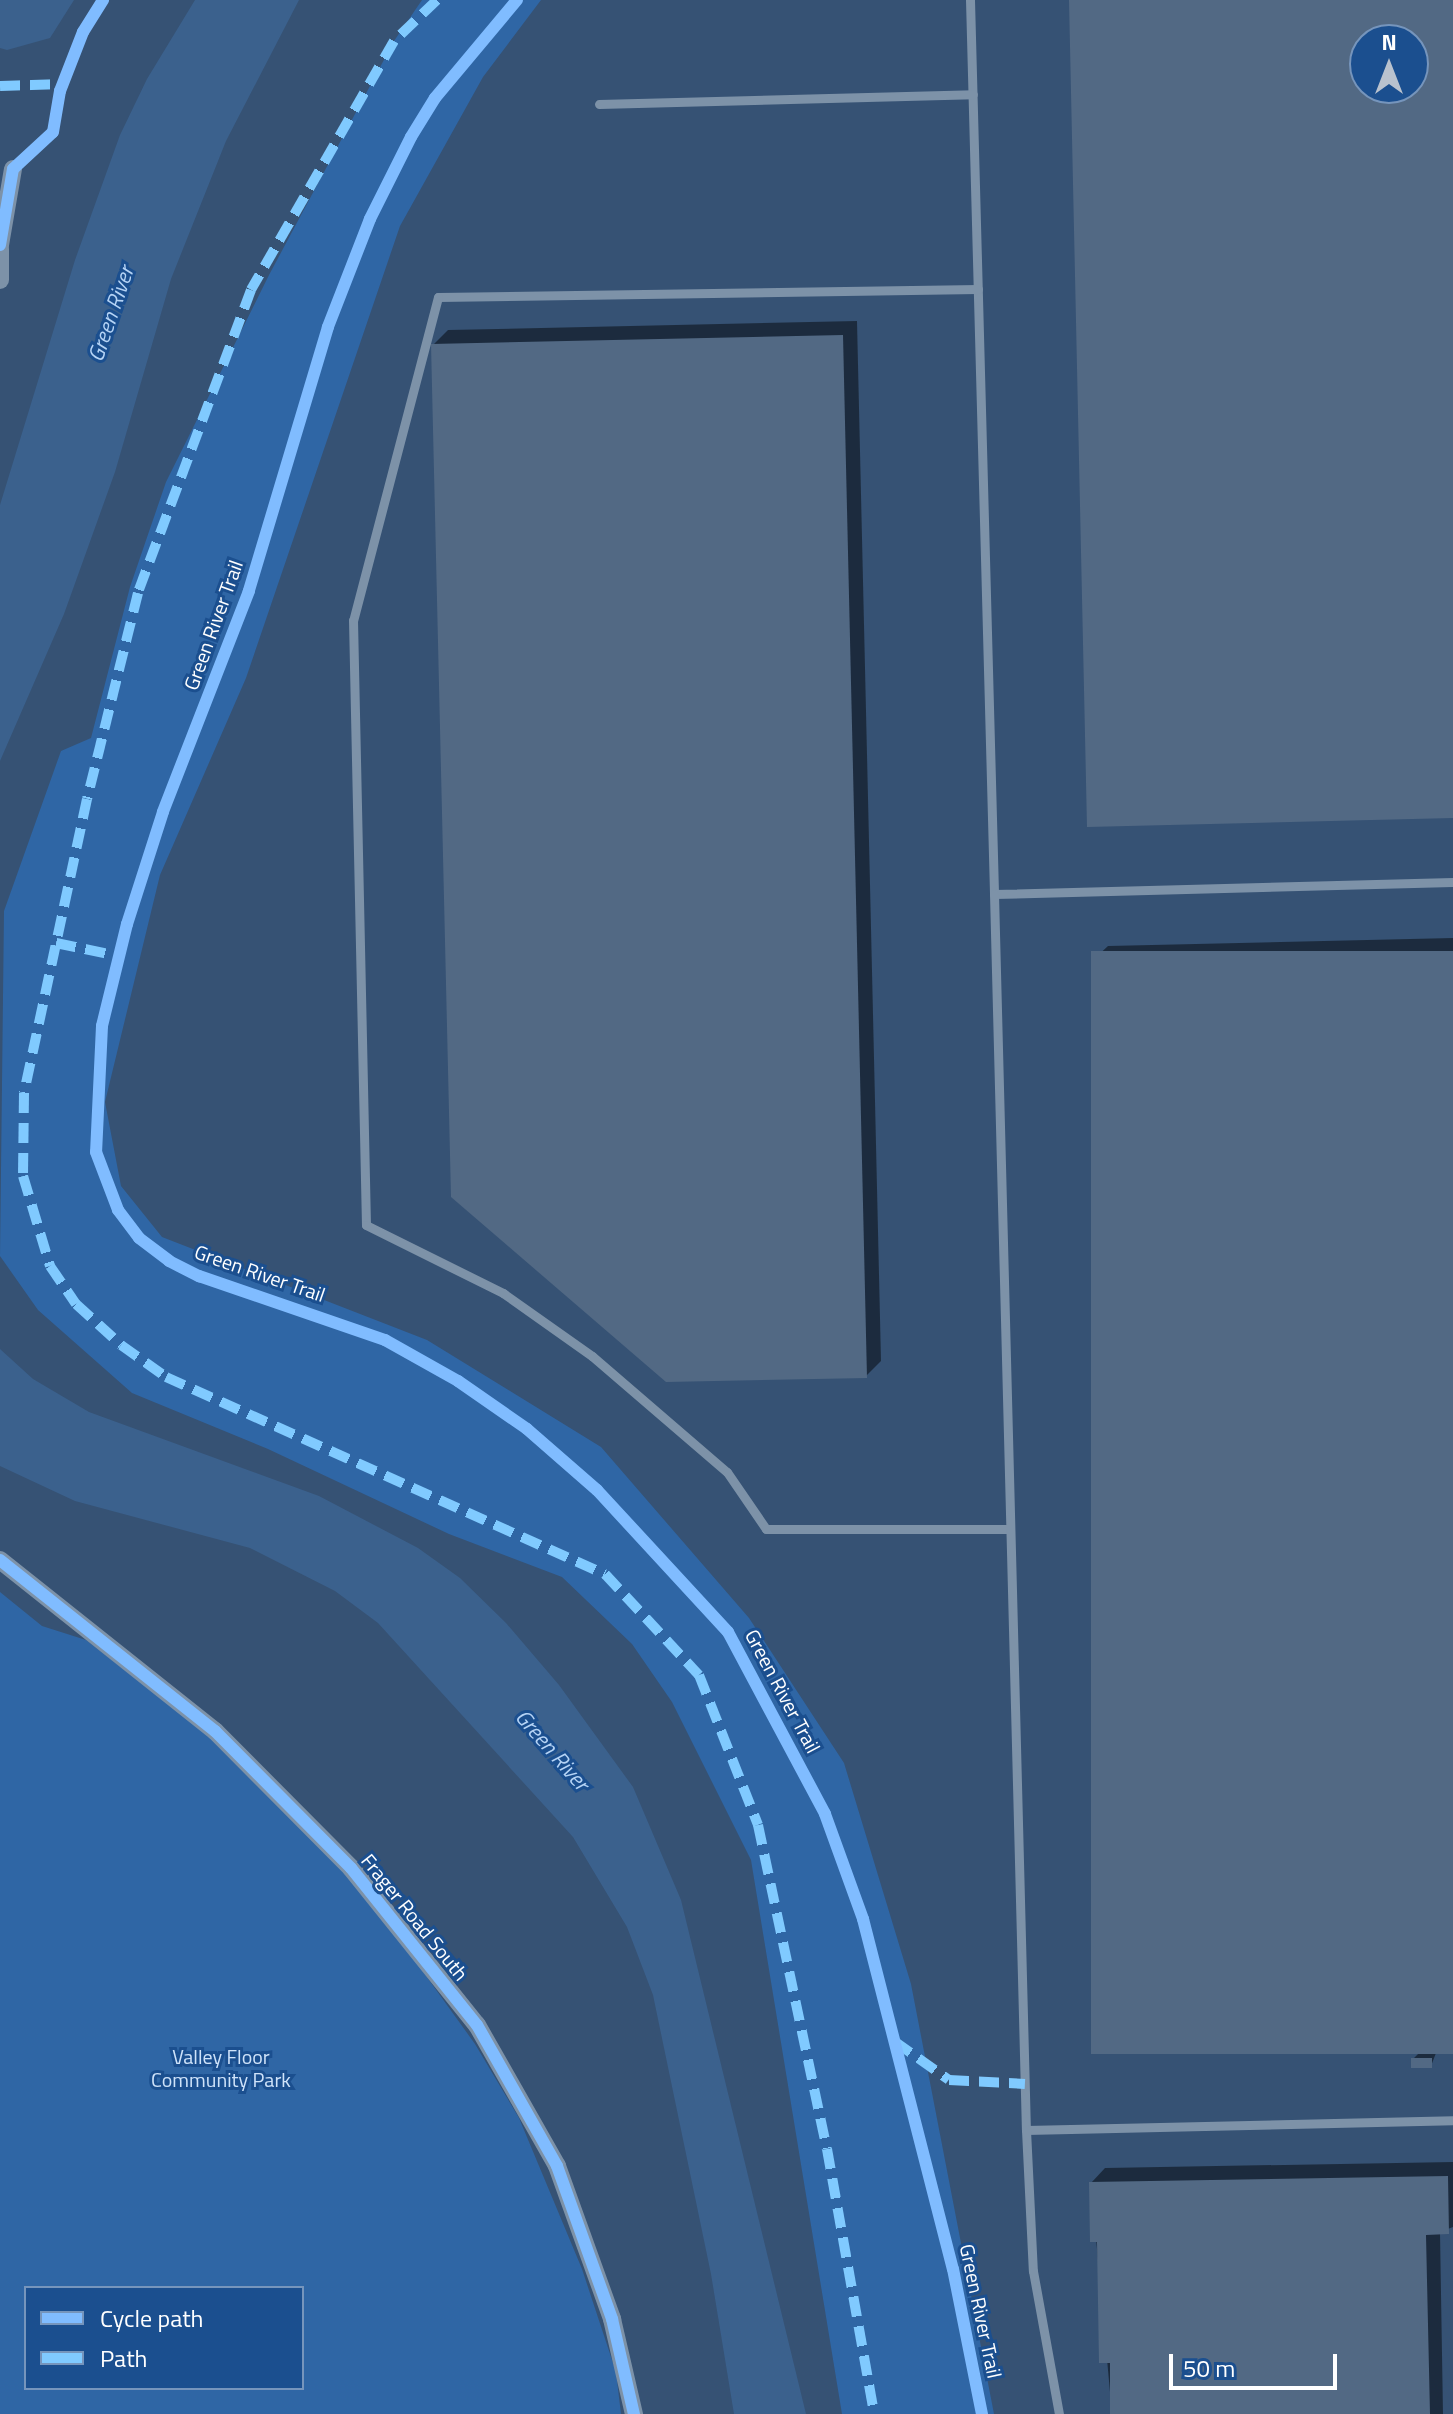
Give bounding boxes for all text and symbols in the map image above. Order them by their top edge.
north arrow [1349,24,1429,104]
text: N [1381,25,1397,59]
water label: Green River [82,263,140,365]
street label: Green River Trail [178,557,248,693]
street label: Green River Trail [191,1239,329,1307]
street label: Green River Trail [740,1625,826,1757]
water label: Green River [510,1704,594,1796]
street label: Frager Road South [357,1849,473,1985]
park label: Valley Floor Community Park [151,2044,291,2091]
street label: Green River Trail [955,2242,1007,2380]
legend [24,2286,304,2390]
text: Cycle path [100,2300,203,2336]
scale bar [1173,2338,1341,2388]
text: Path [100,2340,147,2376]
text: 50 m [1183,2350,1235,2386]

